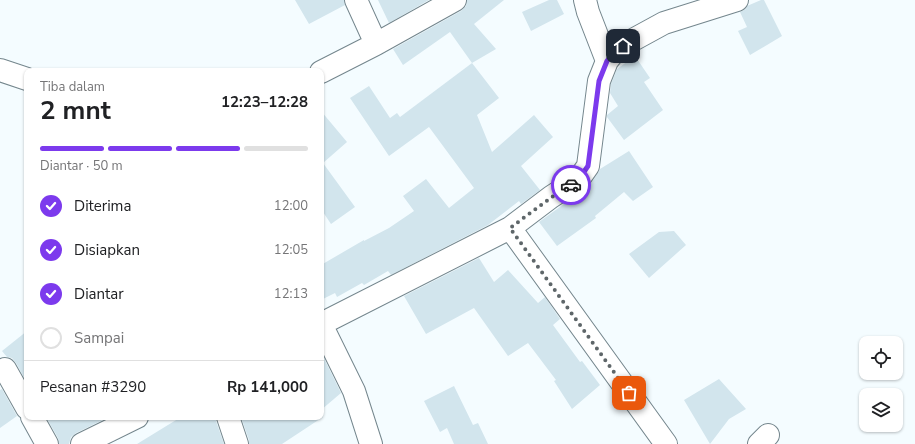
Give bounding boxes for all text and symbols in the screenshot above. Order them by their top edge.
pin [606,29,640,63]
icon: home [612,35,634,57]
text: Tiba dalam [40,78,105,96]
text: 12:23–12:28 [221,92,308,112]
text: 2 mnt [40,93,111,128]
text: Diantar · 50 m [40,157,123,175]
courier [551,165,591,205]
icon: car [560,174,582,196]
icon: check [40,195,62,217]
text: Diterima [74,196,131,216]
text: 12:00 [274,197,308,215]
icon: check [40,239,62,261]
text: Disiapkan [74,240,140,260]
text: 12:05 [274,241,308,259]
icon: check [40,283,62,305]
text: Diantar [74,284,124,304]
text: 12:13 [274,285,308,303]
text: Sampai [74,328,124,348]
map controls [859,336,903,432]
button: locate [859,336,903,380]
pin [612,376,646,410]
text: Pesanan #3290 [40,377,146,397]
text: Rp 141,000 [227,377,308,397]
icon: bag [618,382,640,404]
button: layers [859,388,903,432]

